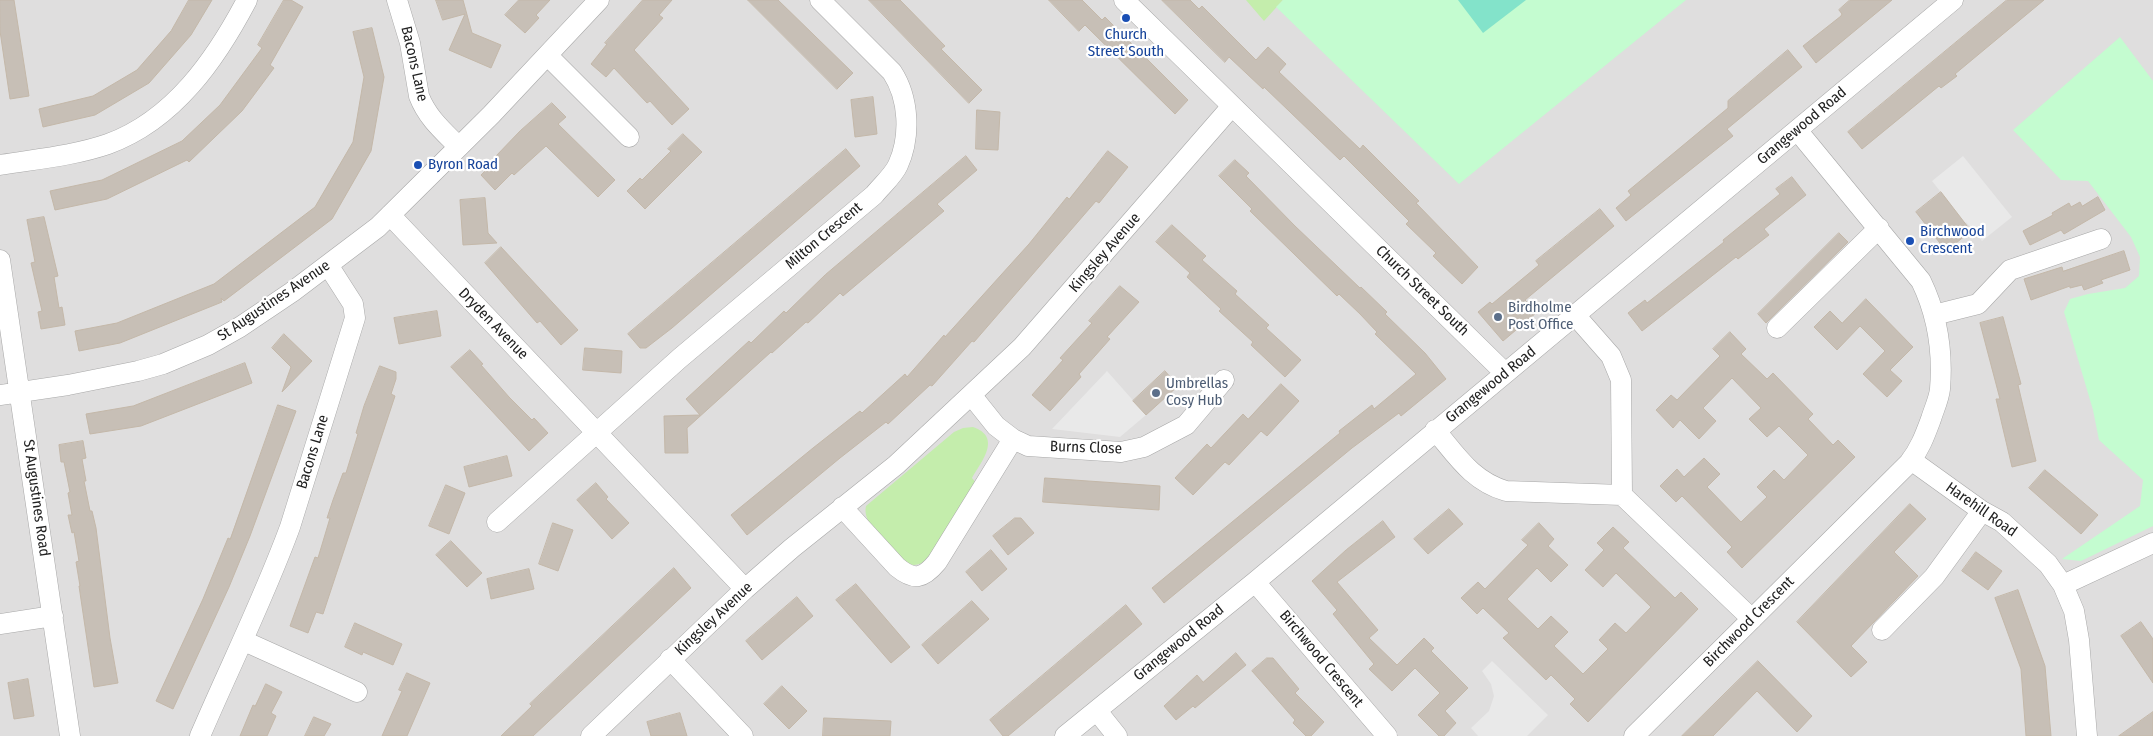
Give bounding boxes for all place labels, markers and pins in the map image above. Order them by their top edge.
marker: Church Street South [1120,12,1132,24]
place label: Church Street South [1088,26,1164,61]
place label: Byron Road [428,156,498,174]
marker: Byron Road [412,159,424,171]
place label: Birchwood Crescent [1920,223,1985,258]
marker: Birchwood Crescent [1904,235,1916,247]
place label: Birdholme Post Office [1508,299,1574,334]
marker: Birdholme Post Office [1492,311,1504,323]
place label: Umbrellas Cosy Hub [1166,375,1228,410]
marker: Umbrellas Cosy Hub [1150,387,1162,399]

